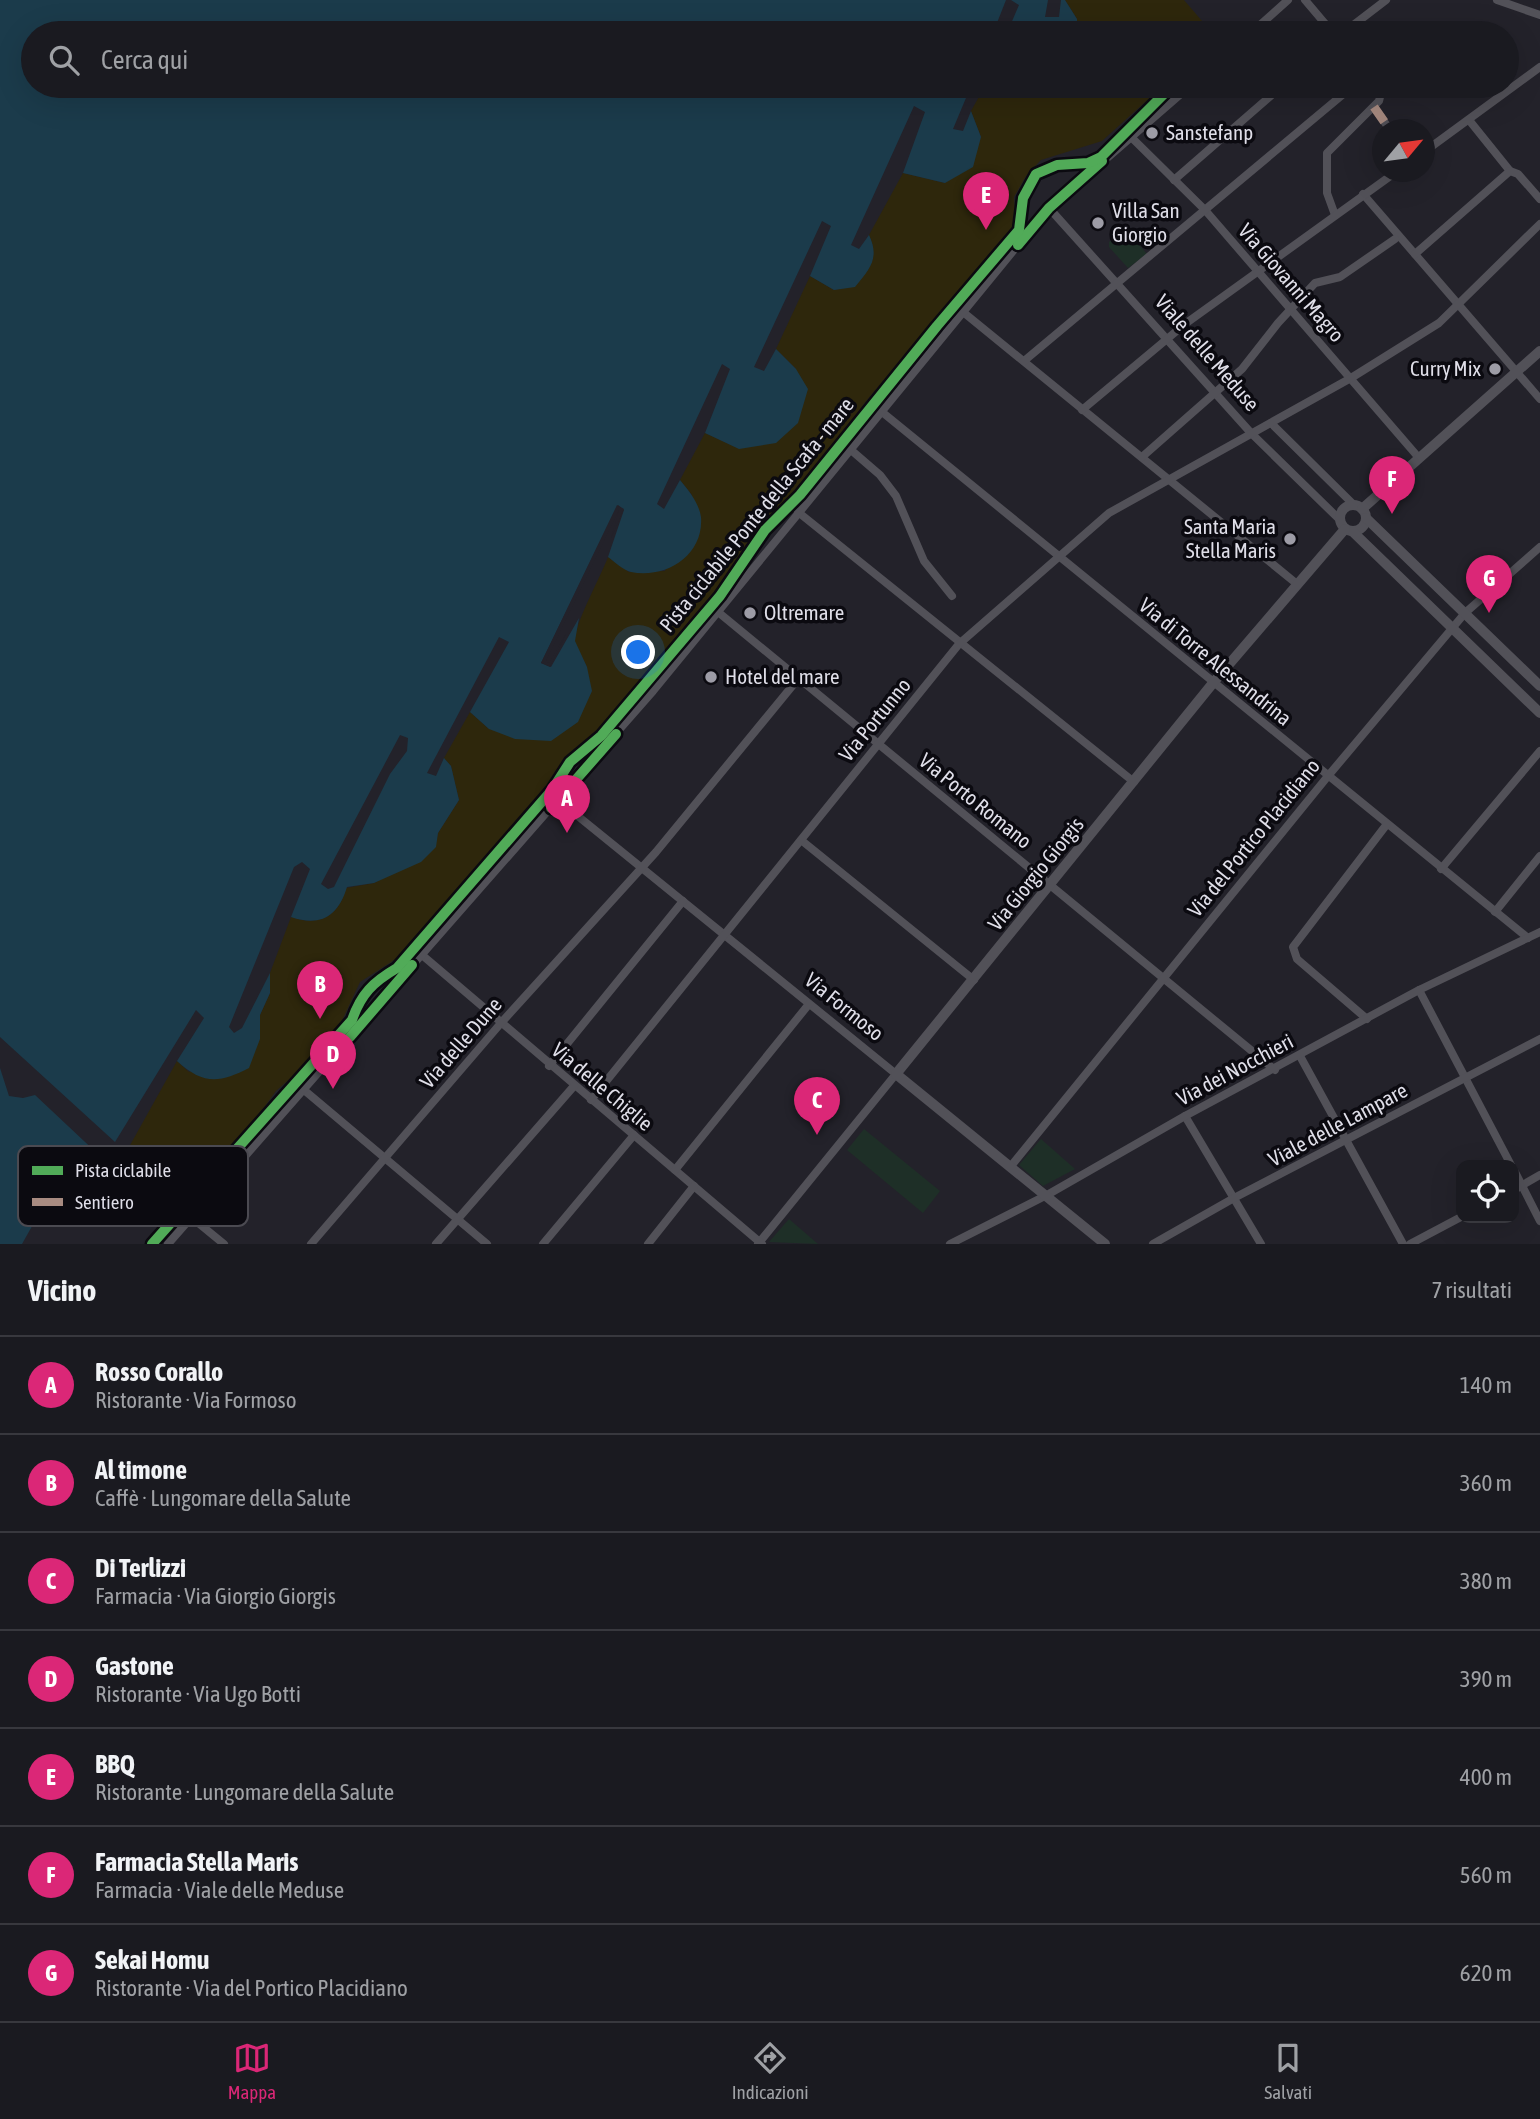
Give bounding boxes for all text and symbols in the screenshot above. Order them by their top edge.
search box [21,21,1519,98]
icon: search [45,41,83,79]
text: Cerca qui [101,45,188,75]
north arrow [1372,119,1435,182]
place label: Sanstefanp [1166,120,1253,144]
marker: Sanstefanp [1144,125,1160,141]
pin: E [963,172,1009,230]
place label: Villa San Giorgio [1112,198,1180,246]
marker: Villa San Giorgio [1090,215,1106,231]
street label: Via Giovanni Magro [1234,218,1350,346]
street label: Viale delle Meduse [1151,289,1265,415]
place label: Curry Mix [1410,356,1482,380]
marker: Curry Mix [1487,361,1503,377]
street label: Pista ciclabile Ponte della Scafa - mare [654,392,858,636]
pin: F [1369,456,1415,514]
place label: Santa Maria Stella Maris [1184,514,1276,562]
marker: Santa Maria Stella Maris [1282,531,1298,547]
pin: G [1466,555,1512,613]
street label: Via di Torre Alessandrina [1135,592,1297,730]
place label: Oltremare [764,600,844,624]
marker: Oltremare [742,605,758,621]
your location [621,635,655,669]
place label: Hotel del mare [725,664,839,688]
marker: Hotel del mare [703,669,719,685]
street label: Via Portunno [833,673,915,766]
street label: Via Porto Romano [915,748,1037,853]
street label: Via del Portico Placidiano [1182,754,1324,921]
pin: A [544,775,590,833]
street label: Via Giorgio Giorgis [982,812,1088,935]
pin: B [297,961,343,1019]
street label: Via Formoso [800,967,889,1045]
street label: Via delle Dune [414,992,506,1093]
street label: Via dei Nocchieri [1172,1028,1297,1110]
pin: D [310,1031,356,1089]
street label: Via delle Chiglie [547,1037,658,1135]
pin: C [794,1077,840,1135]
street label: Viale delle Lampare [1264,1077,1411,1171]
legend [18,1146,248,1226]
text: Pista ciclabile [75,1159,171,1181]
map controls [1456,1160,1519,1223]
button: locate [1456,1160,1519,1223]
text: Sentiero [75,1191,134,1213]
text: Vicino [28,1273,96,1307]
text: 7 risultati [1431,1277,1512,1303]
text: Rosso Corallo [95,1357,223,1387]
text: A [45,1372,57,1398]
text: 140 m [1460,1372,1512,1398]
text: Ristorante · Via Formoso [95,1387,296,1413]
text: Al timone [95,1455,187,1485]
text: B [46,1470,56,1496]
text: 360 m [1460,1470,1512,1496]
text: Caffè · Lungomare della Salute [95,1485,351,1511]
text: Di Terlizzi [95,1553,186,1583]
text: C [46,1568,56,1594]
text: 380 m [1460,1568,1512,1594]
text: Farmacia · Via Giorgio Giorgis [95,1583,336,1609]
text: Gastone [95,1651,174,1681]
text: D [45,1666,57,1692]
text: 390 m [1460,1666,1512,1692]
text: Ristorante · Via Ugo Botti [95,1681,301,1707]
text: BBQ [95,1749,135,1779]
text: E [46,1764,56,1790]
text: 400 m [1460,1764,1512,1790]
text: Ristorante · Lungomare della Salute [95,1779,394,1805]
text: Farmacia Stella Maris [95,1847,299,1877]
text: F [46,1862,56,1888]
text: 560 m [1460,1862,1512,1888]
text: Farmacia · Viale delle Meduse [95,1877,344,1903]
text: Sekai Homu [95,1945,209,1975]
text: G [45,1960,57,1986]
text: 620 m [1460,1960,1512,1986]
text: Ristorante · Via del Portico Placidiano [95,1975,408,2001]
tab: Mappa [228,2039,276,2103]
tab: Indicazioni [732,2039,809,2103]
tab: Salvati [1264,2039,1312,2103]

